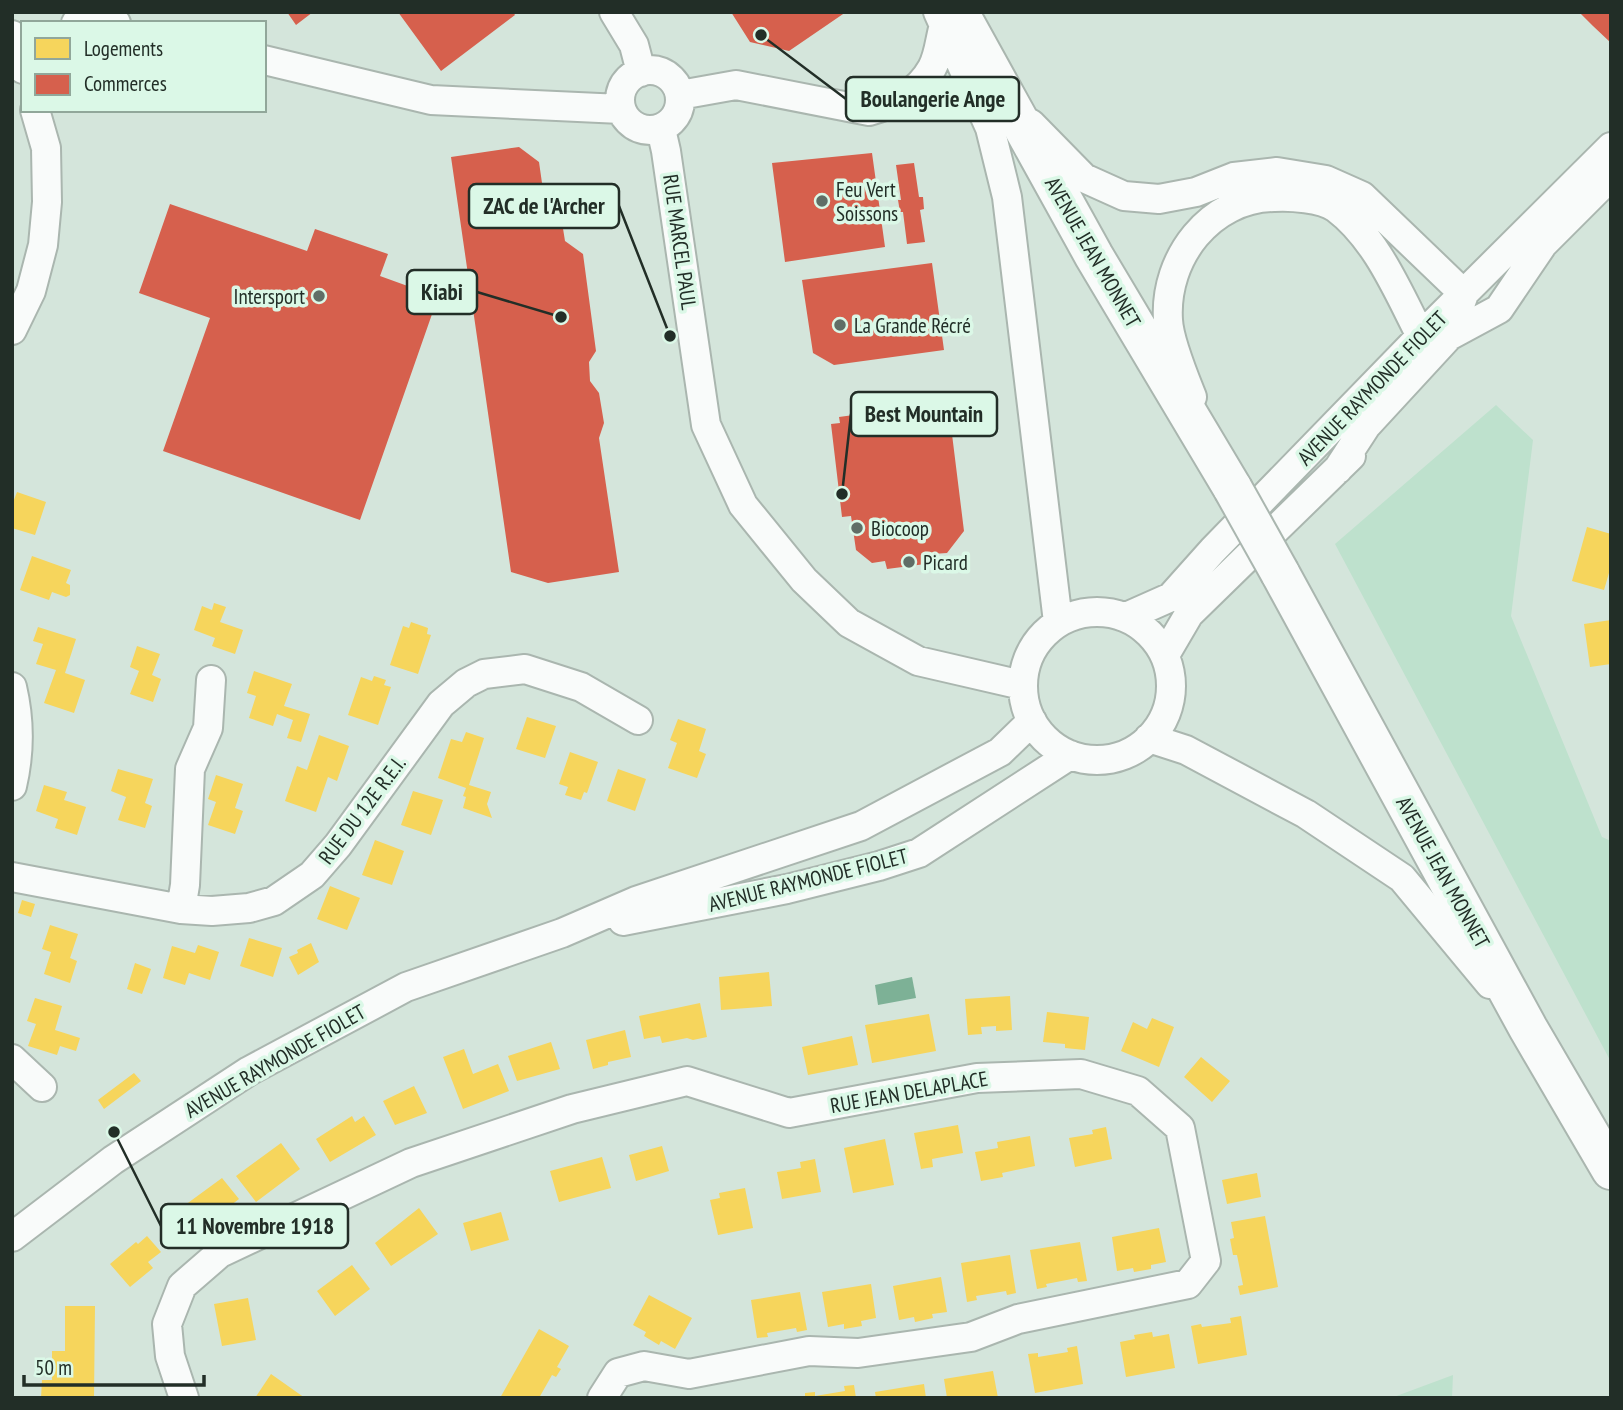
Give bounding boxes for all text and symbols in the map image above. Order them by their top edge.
legend [21,21,266,112]
text: Logements [84,35,163,62]
text: Commerces [84,70,167,97]
callout: Boulangerie Ange [846,77,1019,121]
text: Boulangerie Ange [861,84,1006,113]
street label: AVENUE JEAN MONNET [1039,172,1147,333]
street label: RUE MARCEL PAUL [657,173,703,312]
place label: Feu Vert Soissons [836,176,898,227]
callout: ZAC de l'Archer [469,184,619,228]
text: ZAC de l'Archer [483,191,605,220]
marker: Feu Vert Soissons [814,193,830,209]
callout: Kiabi [407,270,477,314]
text: Kiabi [421,277,463,306]
place label: Intersport [234,283,305,310]
marker: Intersport [311,288,327,304]
street label: AVENUE RAYMONDE FIOLET [1291,305,1453,471]
place label: La Grande Récré [854,312,971,339]
marker: La Grande Récré [832,317,848,333]
callout: Best Mountain [851,392,997,436]
text: Best Mountain [865,399,983,428]
place label: Biocoop [871,515,929,542]
marker: Biocoop [849,520,865,536]
place label: Picard [923,549,968,576]
marker: Picard [901,554,917,570]
street label: RUE DU 12E R.E.I. [313,751,411,869]
street label: AVENUE JEAN MONNET [1390,791,1496,953]
street label: AVENUE RAYMONDE FIOLET [706,842,911,918]
street label: AVENUE RAYMONDE FIOLET [180,998,371,1124]
street label: RUE JEAN DELAPLACE [828,1065,990,1119]
callout: 11 Novembre 1918 [161,1204,348,1248]
text: 11 Novembre 1918 [176,1211,334,1240]
scale bar [24,1344,205,1388]
text: 50 m [35,1354,72,1381]

